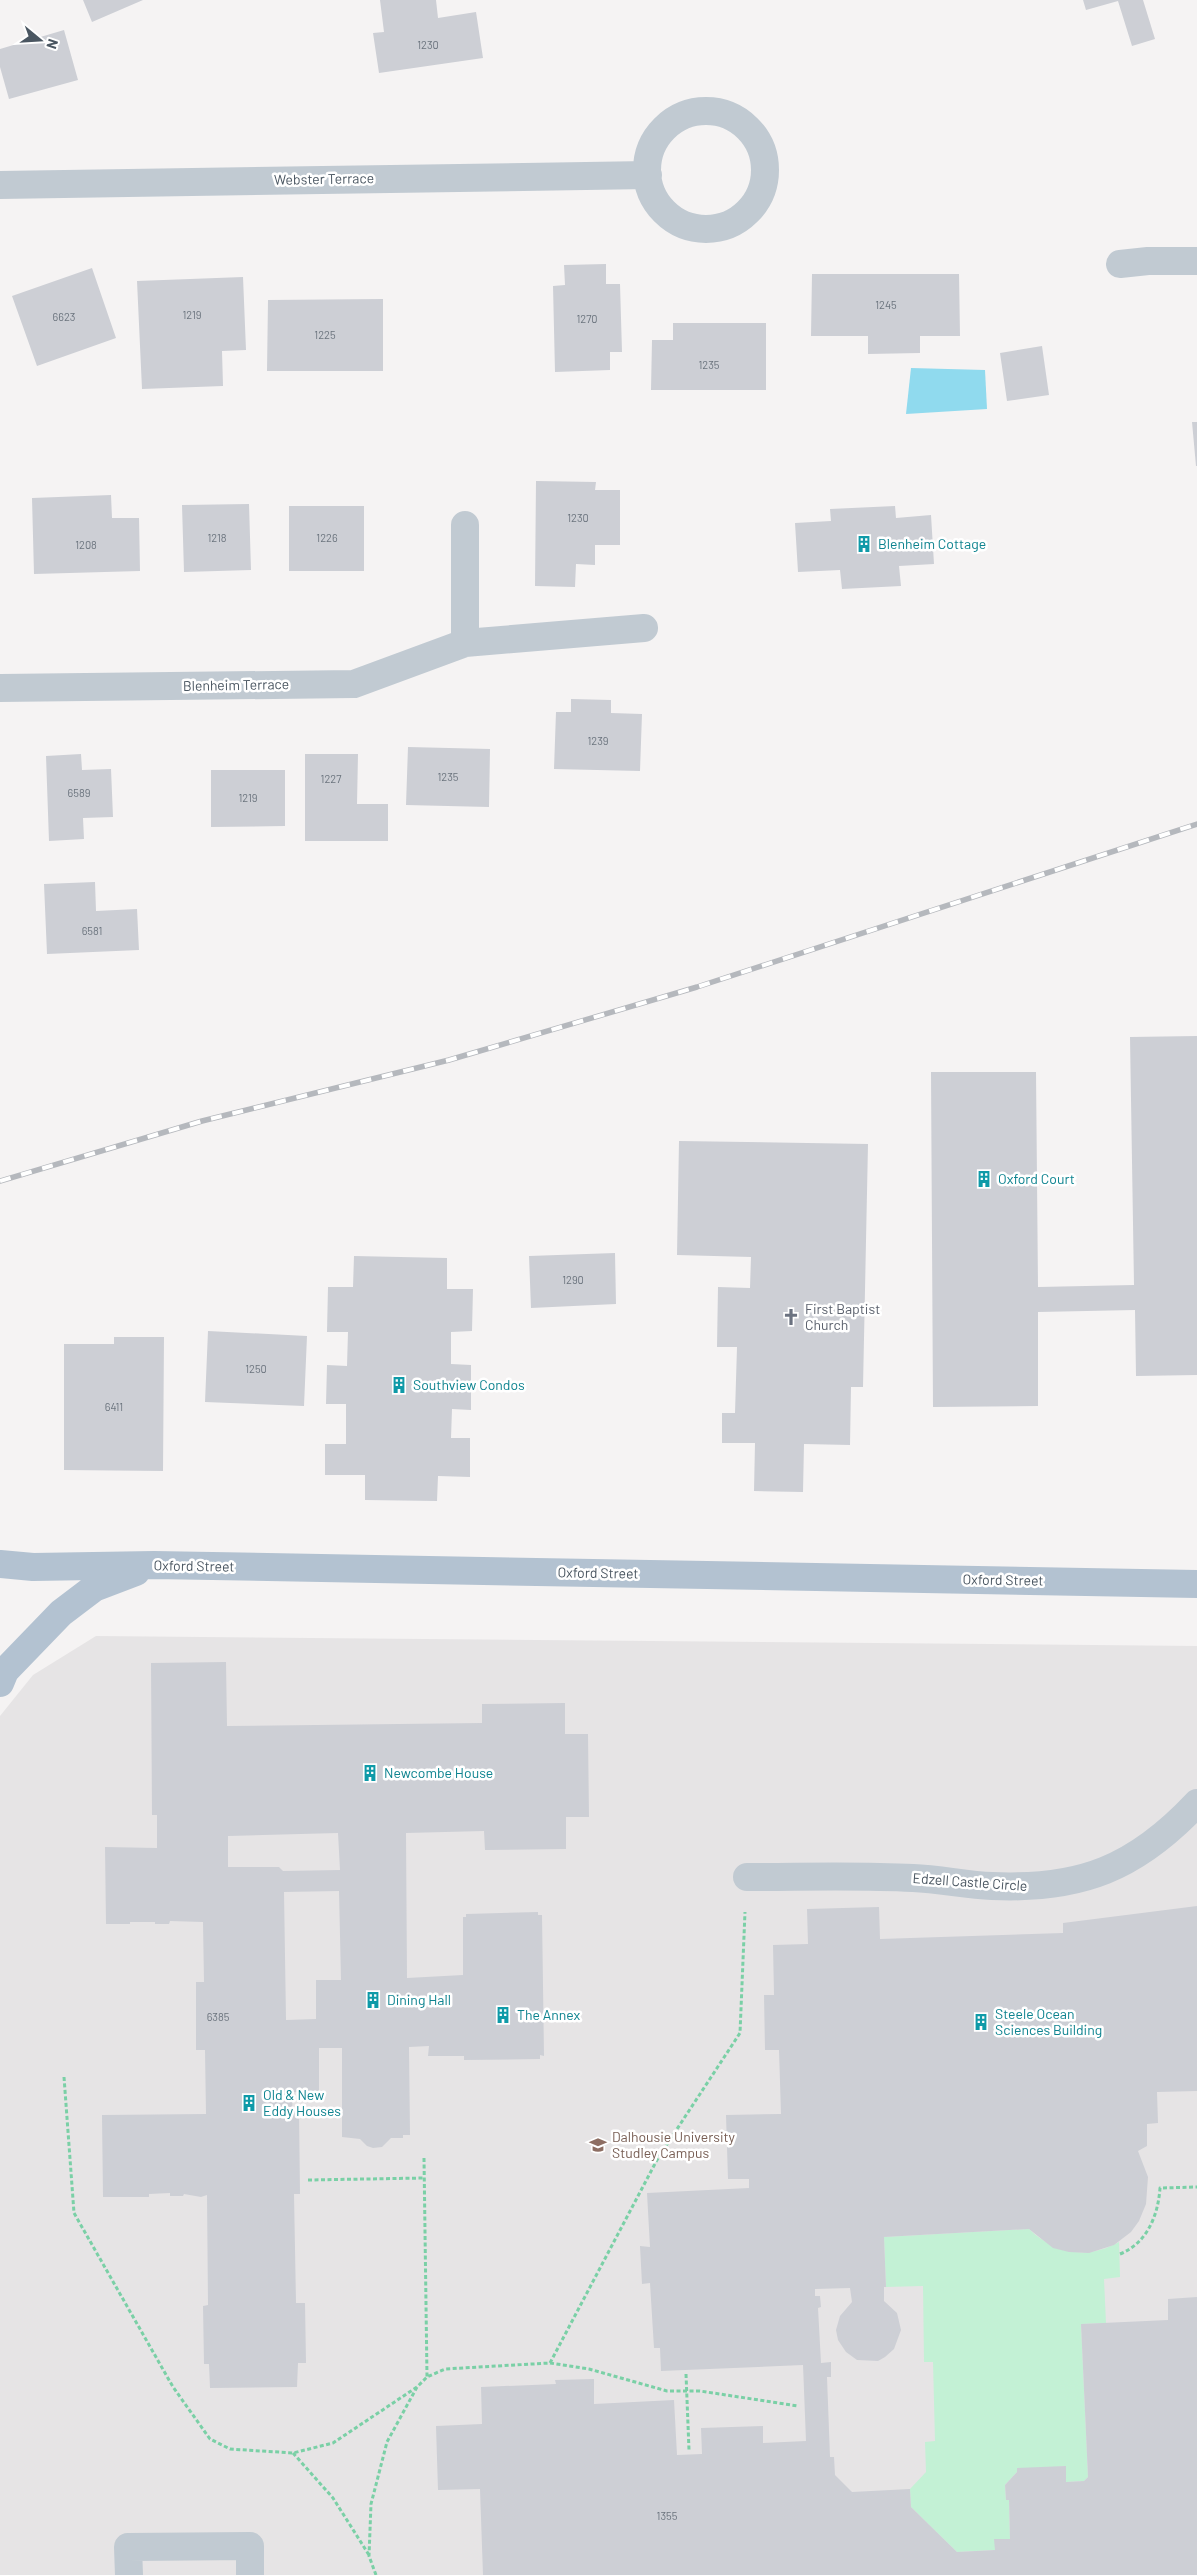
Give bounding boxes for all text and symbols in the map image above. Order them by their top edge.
north arrow [15,15,65,65]
text: N [43,37,62,51]
house number: 1230 [417,38,439,51]
street label: Webster Terrace [274,169,374,188]
house number: 1245 [875,298,897,311]
house number: 1219 [182,308,202,321]
house number: 6623 [53,310,75,323]
house number: 1270 [576,312,598,325]
house number: 1225 [314,328,336,341]
house number: 1235 [699,358,720,371]
house number: 1230 [567,511,589,524]
house number: 1218 [207,531,227,544]
house number: 1226 [316,531,338,544]
building icon: Blenheim Cottage [854,534,874,554]
place label: Blenheim Cottage [878,535,986,552]
house number: 1208 [75,538,97,551]
street label: Blenheim Terrace [183,675,289,694]
house number: 1239 [587,734,609,747]
house number: 1235 [438,770,459,783]
house number: 1227 [321,772,341,785]
house number: 6589 [68,786,91,799]
house number: 1219 [238,791,258,804]
house number: 6581 [82,924,102,937]
building icon: Oxford Court [974,1169,994,1189]
place label: Oxford Court [998,1170,1075,1187]
house number: 1290 [562,1273,584,1286]
place label: First Baptist Church [805,1300,880,1333]
church icon: First Baptist Church [781,1307,801,1327]
house number: 1250 [245,1362,267,1375]
building icon: Southview Condos [389,1375,409,1395]
place label: Southview Condos [413,1376,525,1393]
house number: 6411 [105,1400,123,1413]
street label: Oxford Street [153,1556,235,1575]
street label: Oxford Street [557,1563,639,1582]
street label: Oxford Street [962,1570,1044,1589]
building icon: Newcombe House [360,1763,380,1783]
place label: Newcombe House [384,1764,493,1781]
street label: Edzell Castle Circle [912,1869,1028,1894]
building icon: Dining Hall [363,1990,383,2010]
place label: Dining Hall [387,1991,451,2008]
building icon: The Annex [493,2005,513,2025]
place label: Steele Ocean Sciences Building [995,2005,1102,2038]
place label: The Annex [517,2006,580,2023]
house number: 6385 [207,2010,230,2023]
building icon: Steele Ocean Sciences Building [971,2012,991,2032]
place label: Old & New Eddy Houses [263,2086,341,2119]
building icon: Old & New Eddy Houses [239,2093,259,2113]
place label: Dalhousie University Studley Campus [612,2128,736,2161]
school or university icon: Dalhousie University Studley Campus [588,2135,608,2155]
house number: 1355 [657,2509,678,2522]

